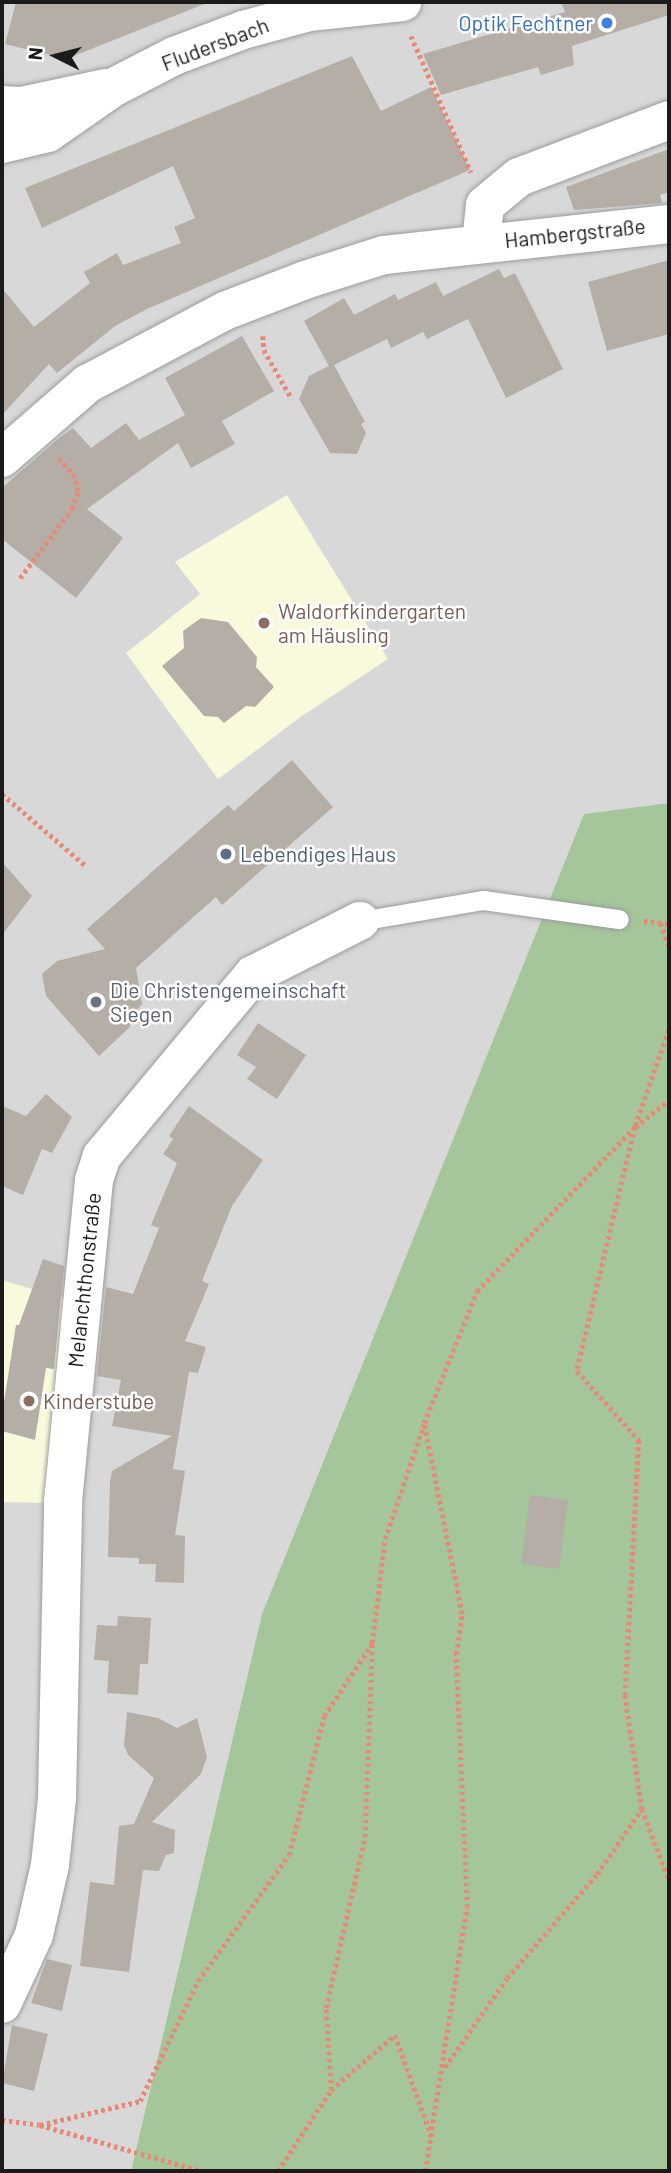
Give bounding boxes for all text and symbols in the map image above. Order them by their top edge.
place label: Optik Fechtner [458,10,593,36]
street label: Fludersbach [158,12,272,76]
marker: Optik Fechtner [599,15,615,31]
north arrow [21,21,91,91]
text: N [23,46,47,61]
street label: Hambergstraße [503,213,647,253]
place label: Waldorfkindergarten am Häusling [278,598,466,648]
marker: Waldorfkindergarten am Häusling [256,615,272,631]
place label: Lebendiges Haus [240,841,396,867]
marker: Lebendiges Haus [218,846,234,862]
place label: Die Christengemeinschaft Siegen [110,977,346,1027]
marker: Die Christengemeinschaft Siegen [88,994,104,1010]
street label: Melanchthonstraße [62,1191,106,1369]
place label: Kinderstube [43,1388,154,1414]
marker: Kinderstube [21,1393,37,1409]

